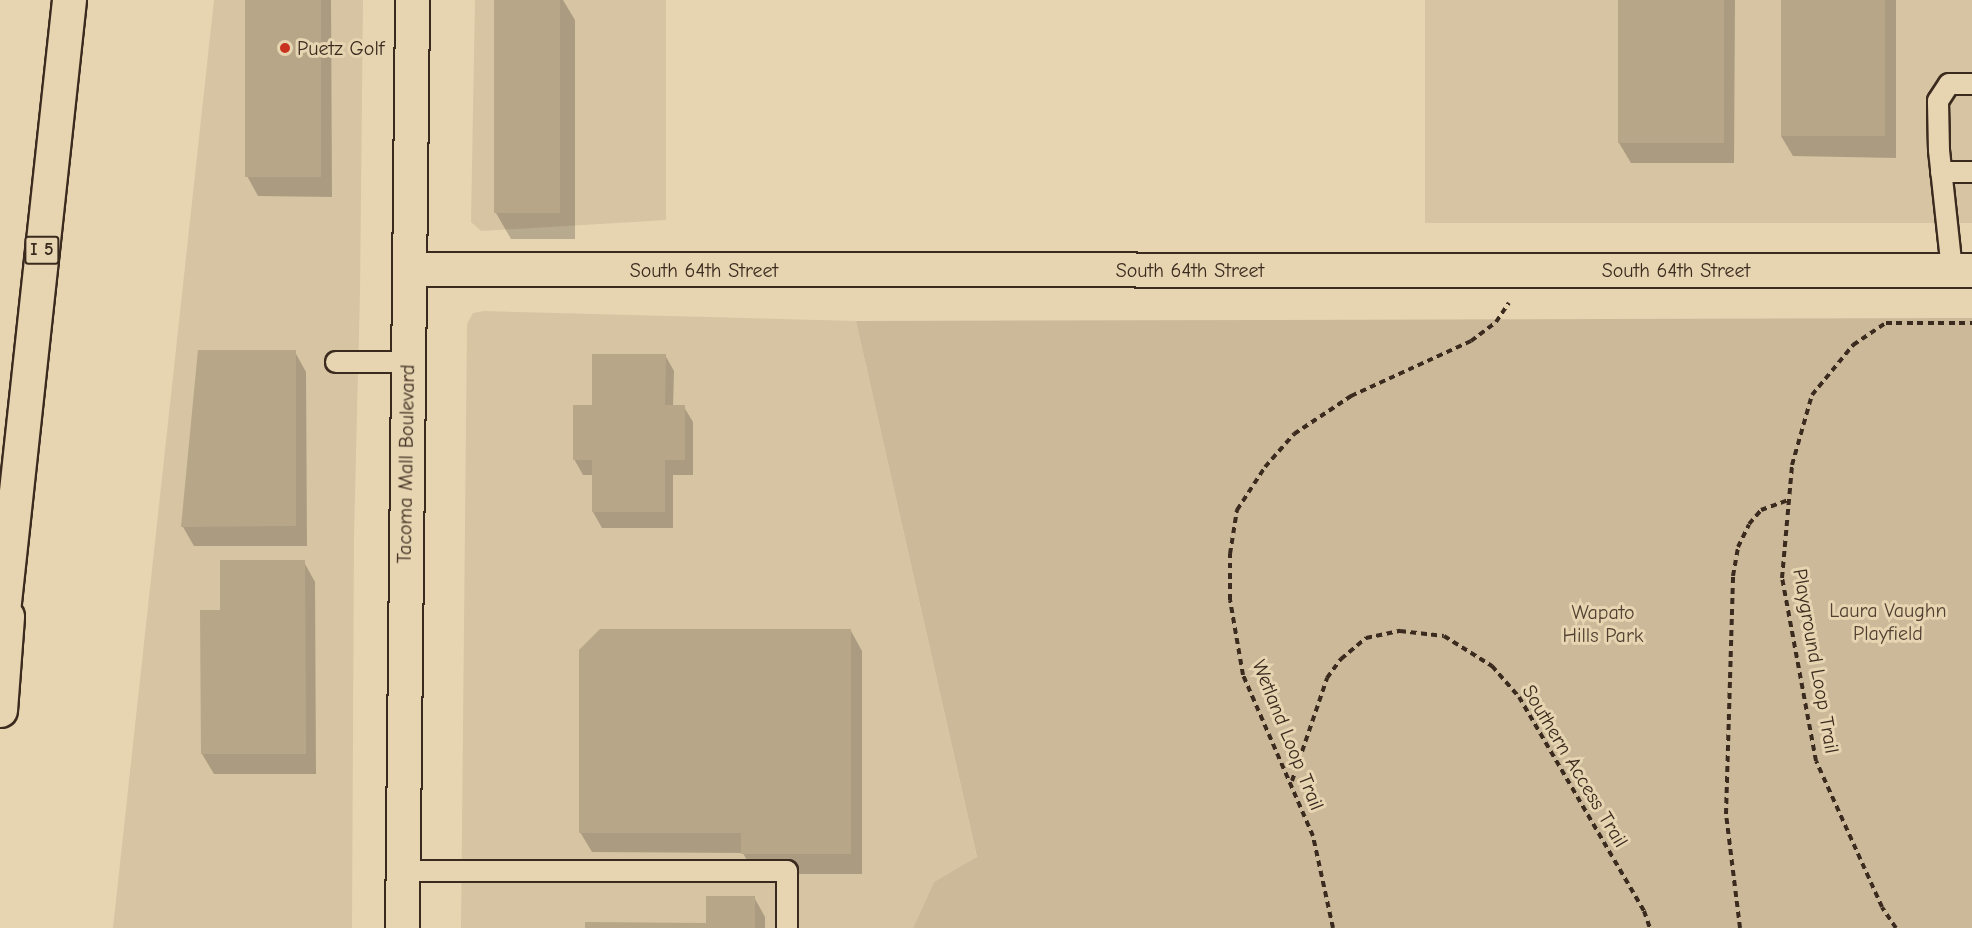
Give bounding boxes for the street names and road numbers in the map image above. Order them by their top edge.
road number: I 5 [24,235,60,265]
street label: South 64th Street [630,258,778,282]
street label: South 64th Street [1116,258,1264,282]
street label: South 64th Street [1602,258,1750,282]
street label: Tacoma Mall Boulevard [392,364,420,564]
street label: Playground Loop Trail [1788,567,1844,755]
street label: Wetland Loop Trail [1247,656,1329,814]
street label: Southern Access Trail [1517,680,1633,852]

